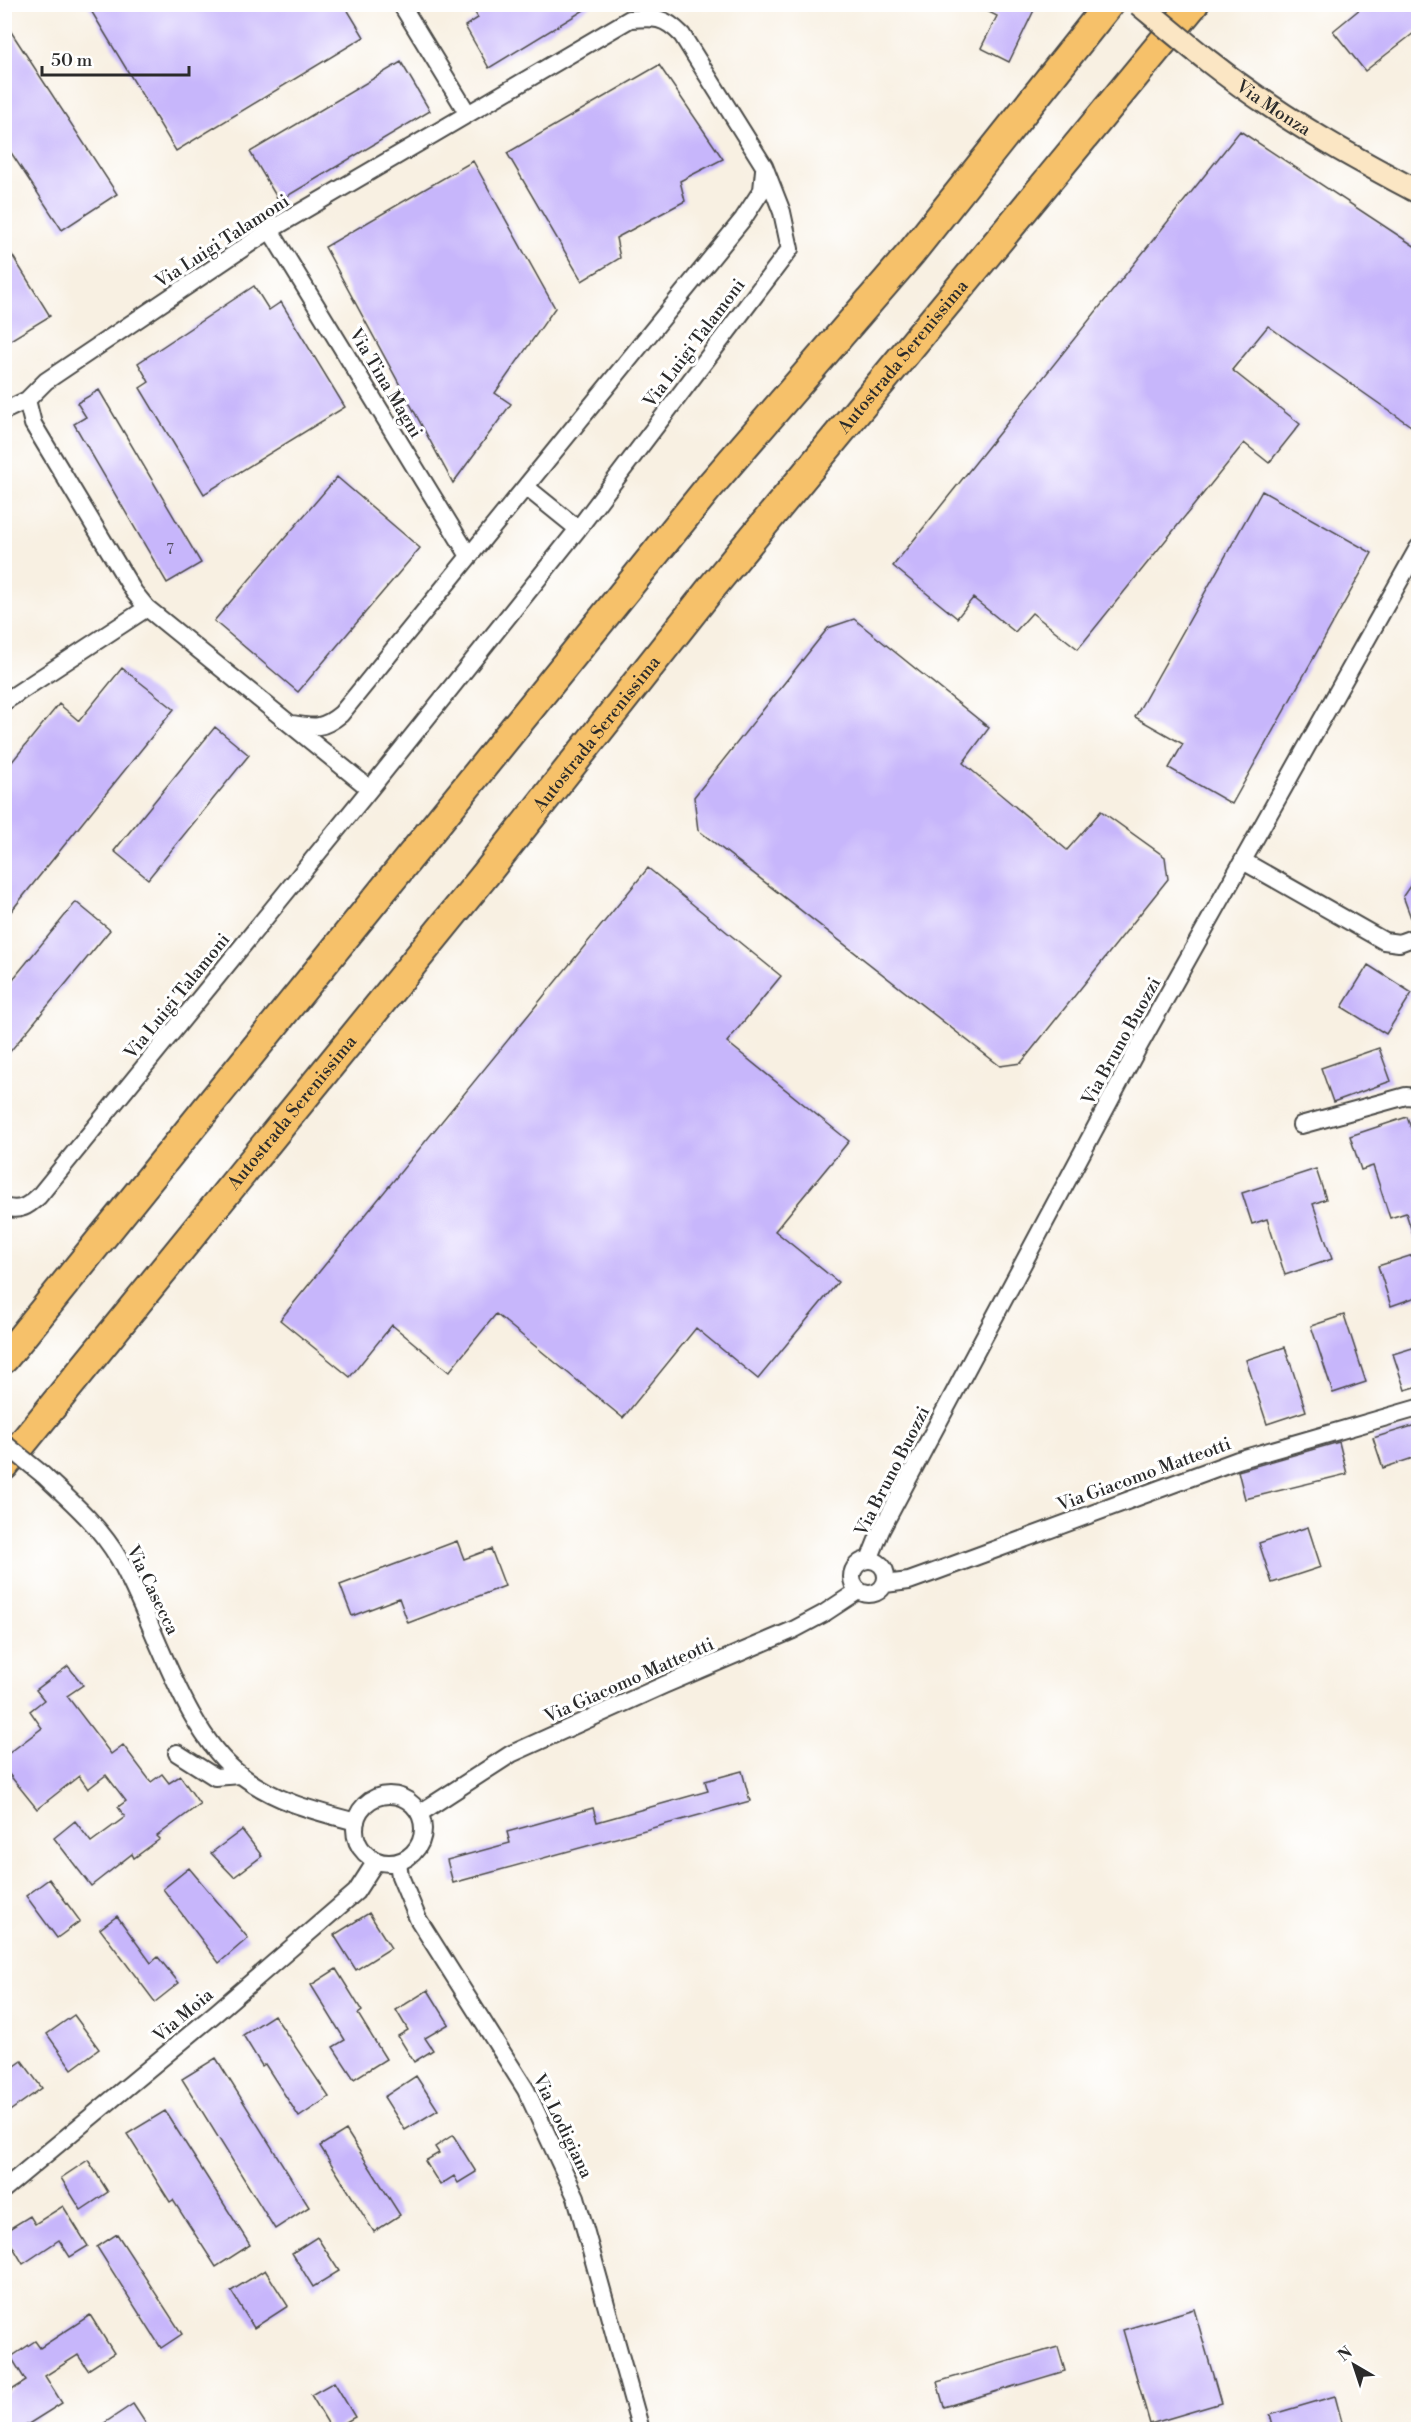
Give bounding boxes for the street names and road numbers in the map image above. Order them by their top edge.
street label: Via Monza [1231,74,1316,142]
street label: Via Luigi Talamoni [150,189,294,294]
street label: Via Luigi Talamoni [638,274,750,413]
street label: Autostrada Serenissima [832,274,974,439]
street label: Via Tina Magni [343,323,427,442]
street label: Autostrada Serenissima [528,651,666,817]
street label: Via Luigi Talamoni [119,929,235,1065]
street label: Via Bruno Buozzi [1076,973,1166,1110]
street label: Autostrada Serenissima [222,1030,362,1195]
street label: Via Bruno Buozzi [849,1402,935,1541]
street label: Via Giacomo Matteotti [1053,1432,1234,1517]
street label: Via Casecca [121,1541,184,1639]
street label: Via Giacomo Matteotti [540,1633,718,1729]
street label: Via Moia [148,1983,219,2048]
street label: Via Lodigiana [527,2069,598,2183]

